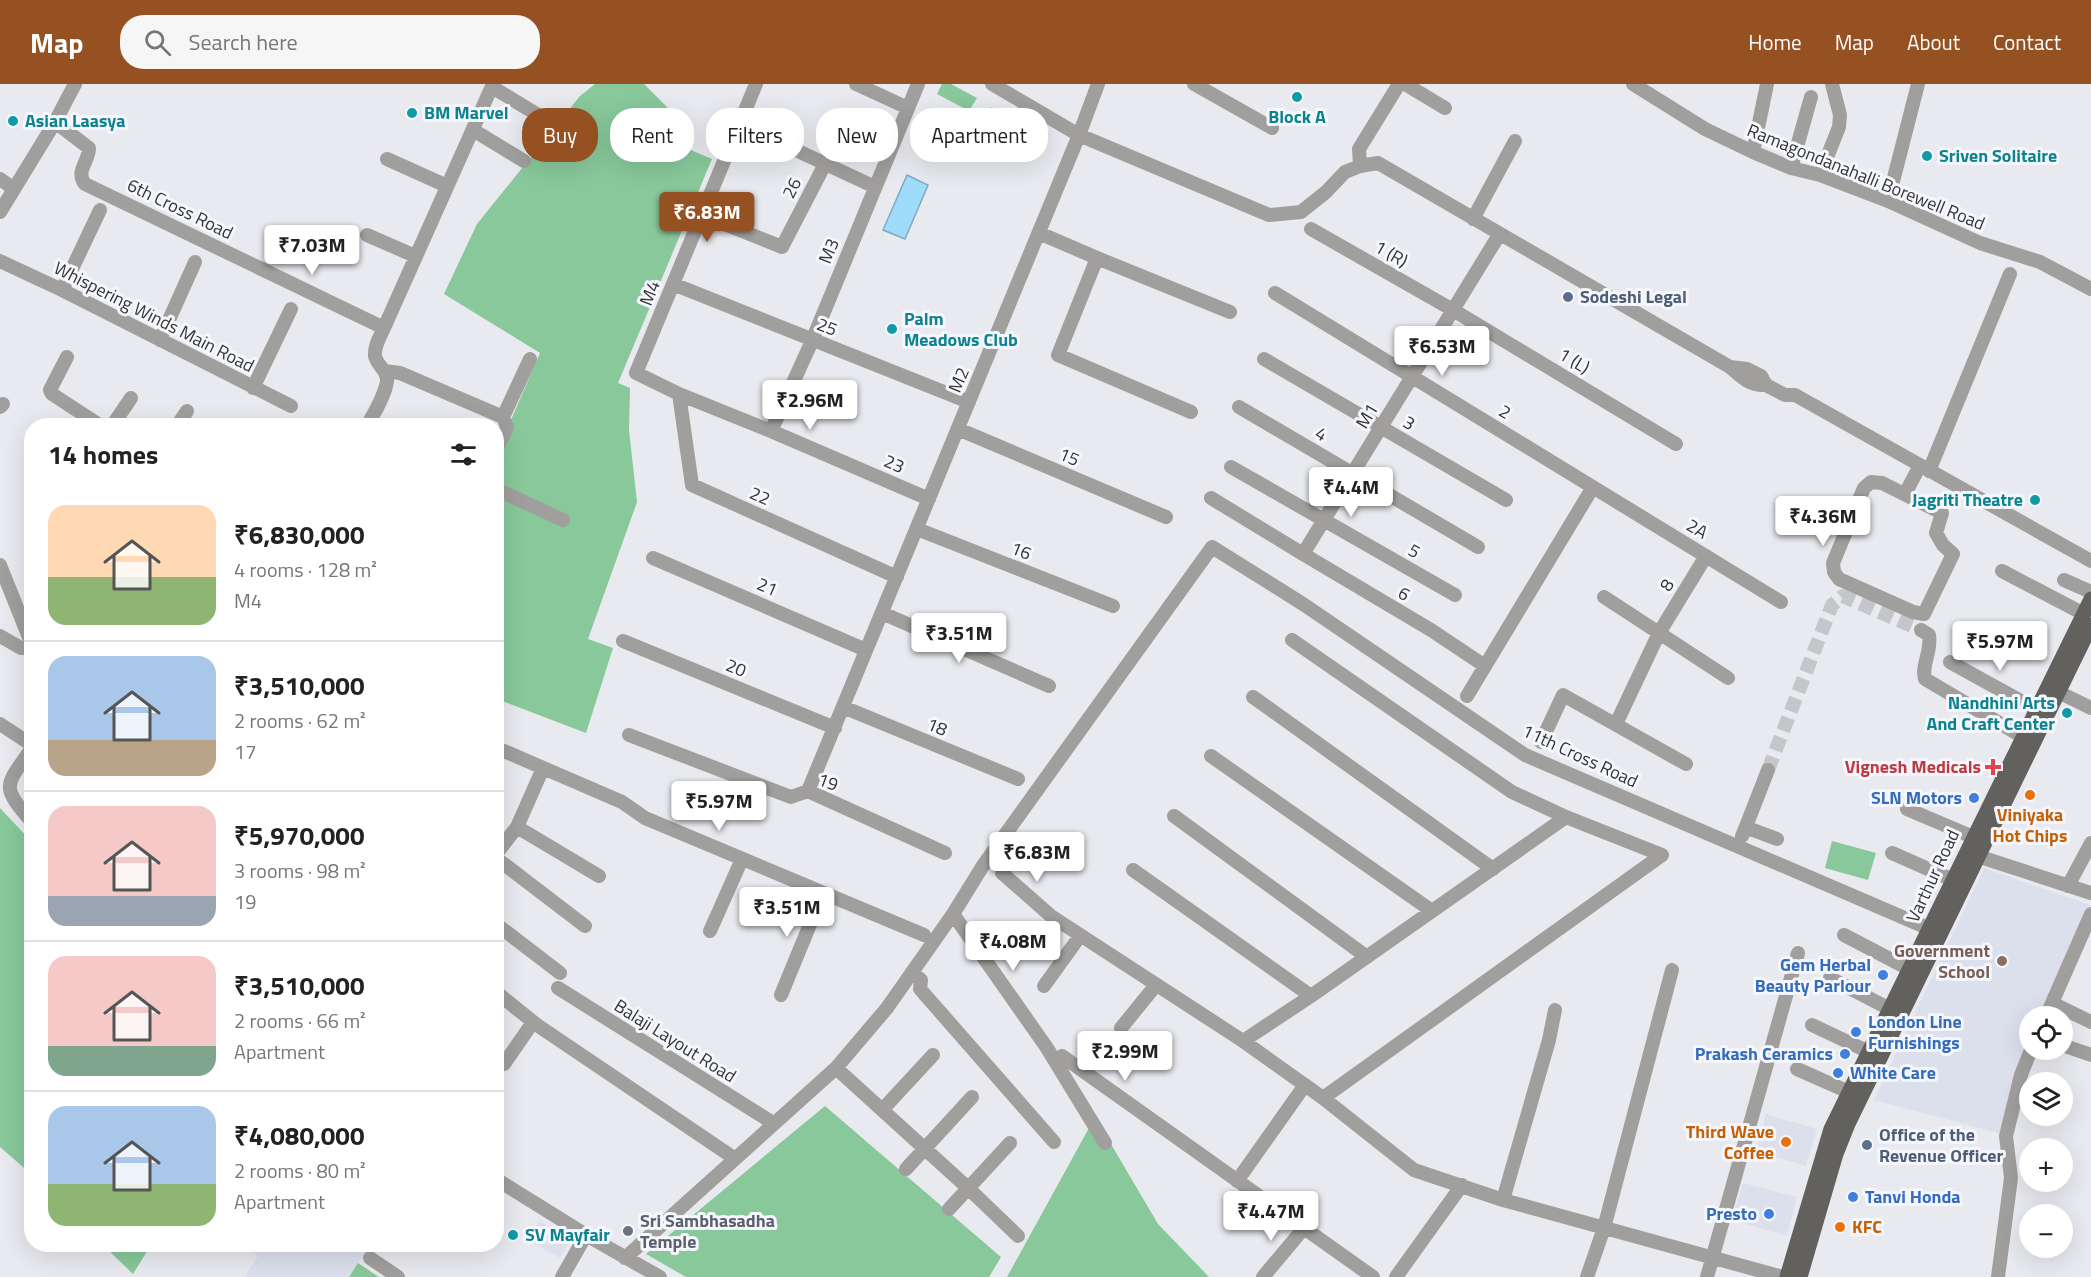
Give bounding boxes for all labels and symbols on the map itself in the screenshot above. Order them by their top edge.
marker: Block A [1290,90,1304,104]
place label: BM Marvel [424,99,509,126]
place label: Block A [1268,103,1326,130]
marker: BM Marvel [405,106,419,120]
place label: Asian Laasya [25,107,125,134]
marker: Asian Laasya [6,114,20,128]
street label: Ramagondanahalli Borewell Road [1743,116,1989,237]
place label: Sriven Solitaire [1939,142,2057,169]
marker: Sriven Solitaire [1920,149,1934,163]
street label: 6th Cross Road [123,171,238,246]
street label: 26 [775,173,808,203]
pin: ₹6.83M [658,192,756,243]
pin: ₹7.03M [263,225,361,276]
street label: 1 (R) [1370,233,1413,274]
street label: M3 [811,234,846,268]
street label: Whispering Winds Main Road [49,254,259,379]
street label: M4 [632,276,667,310]
place label: Sodeshi Legal [1580,283,1687,310]
marker: Sodeshi Legal [1561,290,1575,304]
place label: Palm Meadows Club [904,305,1018,353]
street label: 25 [813,310,841,343]
marker: Palm Meadows Club [885,322,899,336]
pin: ₹6.53M [1393,326,1491,377]
street label: 1 (L) [1554,341,1595,380]
street label: M2 [941,363,976,397]
pin: ₹2.96M [761,380,859,431]
street label: 2 [1494,397,1517,426]
street label: M1 [1349,398,1385,433]
street label: 3 [1398,408,1420,437]
street label: 4 [1310,419,1332,448]
street label: 15 [1055,440,1084,473]
street label: 23 [880,447,909,480]
pin: ₹4.4M [1309,467,1393,518]
street label: 22 [745,479,775,512]
place label: Jagriti Theatre [1912,486,2023,513]
marker: Jagriti Theatre [2028,493,2042,507]
pin: ₹4.36M [1774,496,1872,547]
street label: 2A [1681,512,1713,546]
street label: 16 [1007,534,1036,567]
street label: 5 [1403,536,1425,565]
street label: 21 [753,570,782,603]
street label: 8 [1652,573,1681,596]
street label: 6 [1393,579,1416,608]
pin: ₹3.51M [910,613,1008,664]
pin: ₹5.97M [1951,621,2049,672]
street label: 20 [722,651,751,684]
place label: Nandhini Arts And Craft Center [1927,689,2055,737]
marker: Nandhini Arts And Craft Center [2060,706,2074,720]
street label: 18 [923,710,952,743]
street label: 11th Cross Road [1518,717,1643,794]
place label: Vignesh Medicals [1845,753,1981,780]
marker: Vignesh Medicals [1986,760,2000,774]
street label: 19 [814,765,842,798]
pin: ₹5.97M [670,781,768,832]
place label: SLN Motors [1871,784,1962,811]
marker: Viniyaka Hot Chips [2023,788,2037,802]
marker: SLN Motors [1967,791,1981,805]
place label: Viniyaka Hot Chips [1993,801,2067,849]
street label: Varthur Road [1899,825,1966,927]
pin: ₹6.83M [988,832,1086,883]
pin: ₹3.51M [738,887,836,938]
pin: ₹4.08M [964,921,1062,972]
place label: Government School [1894,937,1990,985]
place label: Gem Herbal Beauty Parlour [1755,951,1871,999]
marker: Government School [1995,954,2009,968]
marker: Gem Herbal Beauty Parlour [1876,968,1890,982]
street label: Balaji Layout Road [609,992,742,1089]
place label: London Line Furnishings [1868,1008,1962,1056]
marker: London Line Furnishings [1849,1025,1863,1039]
pin: ₹2.99M [1076,1031,1174,1082]
place label: Prakash Ceramics [1695,1040,1833,1067]
marker: Prakash Ceramics [1838,1047,1852,1061]
place label: White Care [1850,1059,1936,1086]
marker: White Care [1831,1066,1845,1080]
place label: Third Wave Coffee [1686,1118,1774,1166]
place label: Office of the Revenue Officer [1879,1121,2004,1169]
marker: Third Wave Coffee [1779,1135,1793,1149]
marker: Office of the Revenue Officer [1860,1138,1874,1152]
place label: Tanvi Honda [1865,1183,1961,1210]
marker: Tanvi Honda [1846,1190,1860,1204]
pin: ₹4.47M [1222,1191,1320,1242]
place label: Presto [1706,1200,1757,1227]
place label: Sri Sambhasadha Temple [640,1207,775,1255]
marker: Presto [1762,1207,1776,1221]
place label: KFC [1852,1213,1882,1240]
marker: KFC [1833,1220,1847,1234]
place label: SV Mayfair [525,1221,610,1248]
marker: Sri Sambhasadha Temple [621,1224,635,1238]
marker: SV Mayfair [506,1228,520,1242]

